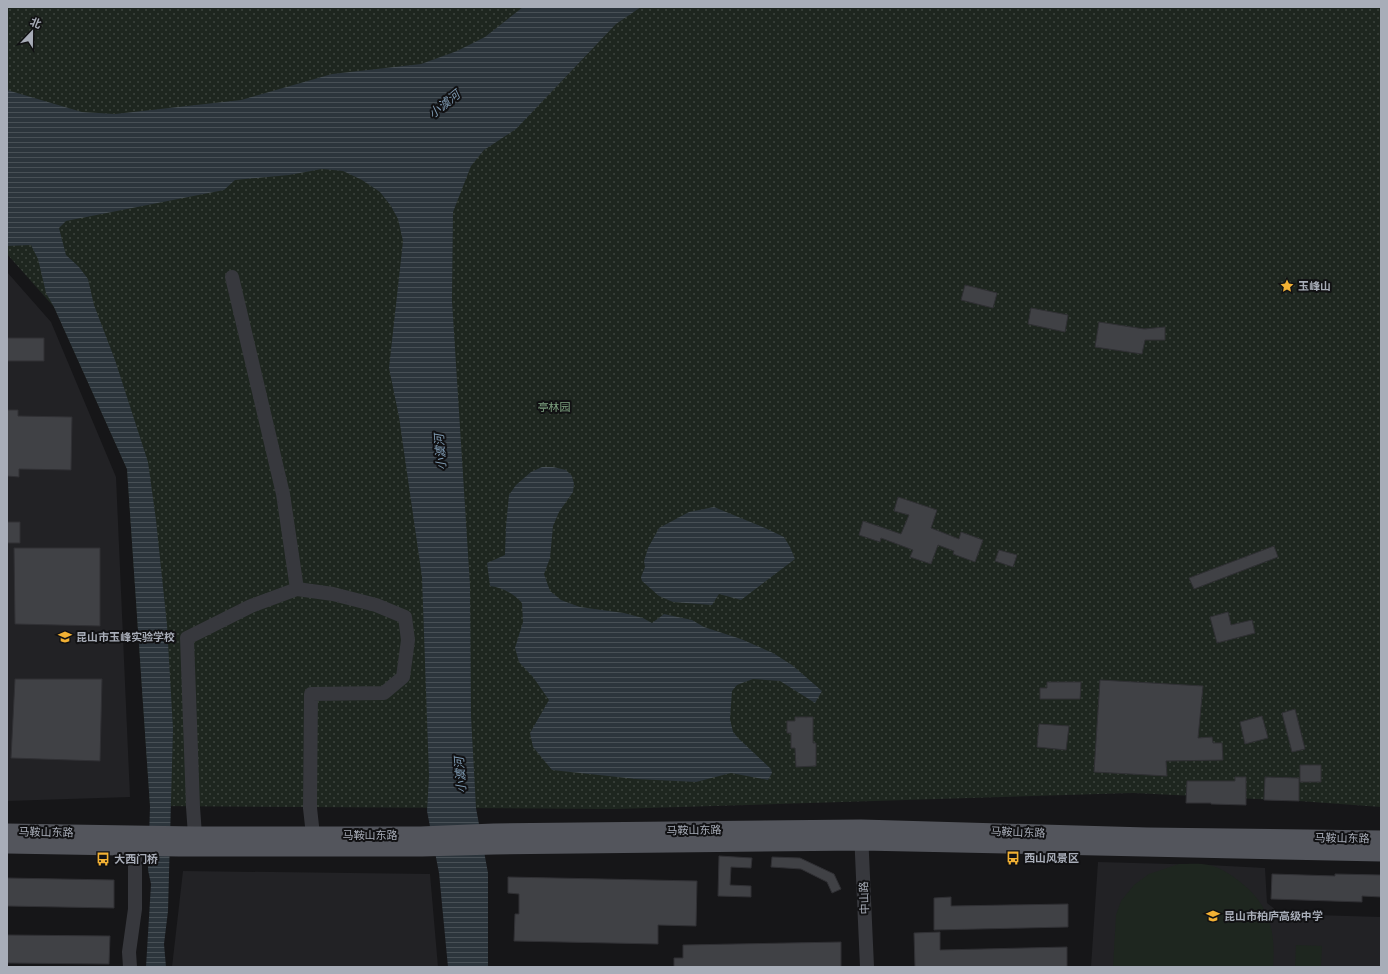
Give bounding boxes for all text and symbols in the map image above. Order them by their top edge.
north arrow [12,12,52,52]
text: 北 [28,14,43,31]
water label: 小澞河 [425,86,464,121]
place icon: 玉峰山 [1279,278,1295,294]
place label: 玉峰山 [1298,279,1331,293]
park label: 亭林园 [538,400,571,414]
water label: 小澞河 [431,432,449,470]
school or university icon: 昆山市玉峰实验学校 [57,629,73,645]
place label: 昆山市玉峰实验学校 [76,630,175,644]
water label: 小澞河 [451,755,469,793]
street label: 马鞍山东路 [666,823,722,837]
street label: 马鞍山东路 [990,824,1046,840]
street label: 马鞍山东路 [18,825,74,839]
street label: 马鞍山东路 [343,828,398,842]
street label: 马鞍山东路 [1314,831,1370,845]
bus stop icon: 西山风景区 [1005,850,1021,866]
bus stop icon: 大西门桥 [95,851,111,867]
place label: 西山风景区 [1024,851,1079,865]
place label: 大西门桥 [114,852,158,866]
street label: 中山路 [856,881,872,915]
school or university icon: 昆山市柏庐高级中学 [1205,908,1221,924]
place label: 昆山市柏庐高级中学 [1224,909,1323,923]

